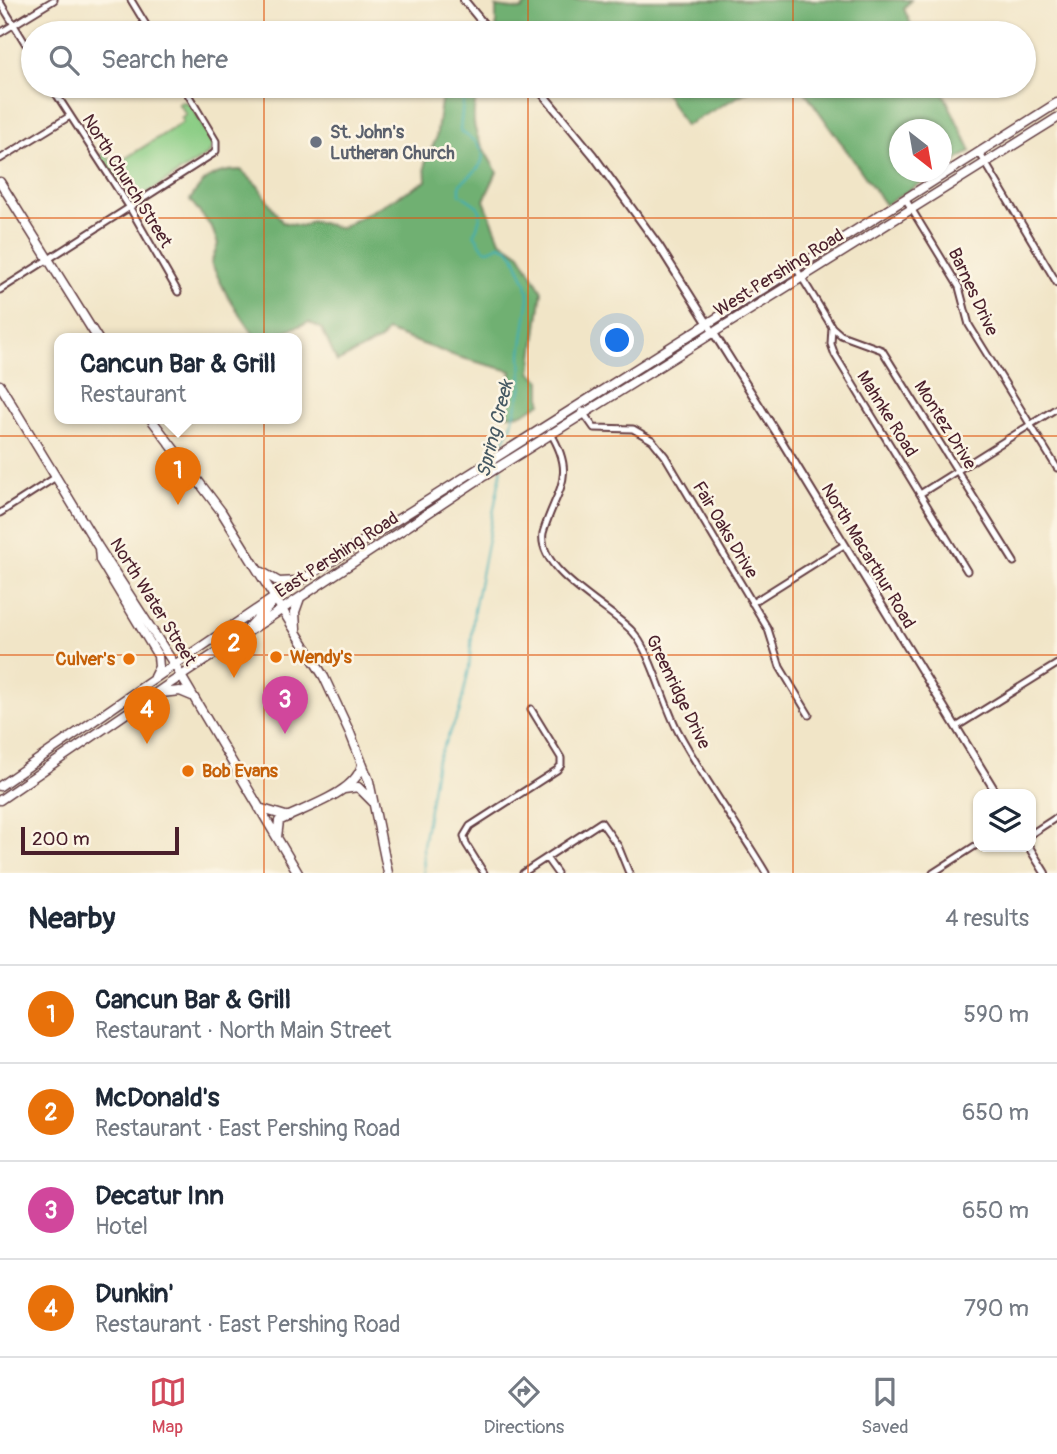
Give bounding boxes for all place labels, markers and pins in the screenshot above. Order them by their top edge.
place label: St. John's Lutheran Church [330,121,455,165]
marker: St. John's Lutheran Church [308,134,324,150]
pin: 1 [155,447,201,505]
pin: 2 [211,620,257,678]
place label: Wendy's [290,646,353,669]
place label: Culver's [56,648,116,671]
marker: Wendy's [268,649,284,665]
marker: Culver's [121,651,137,667]
pin: 3 [262,676,308,734]
pin: 4 [124,686,170,744]
place label: Bob Evans [202,760,279,783]
marker: Bob Evans [180,763,196,779]

